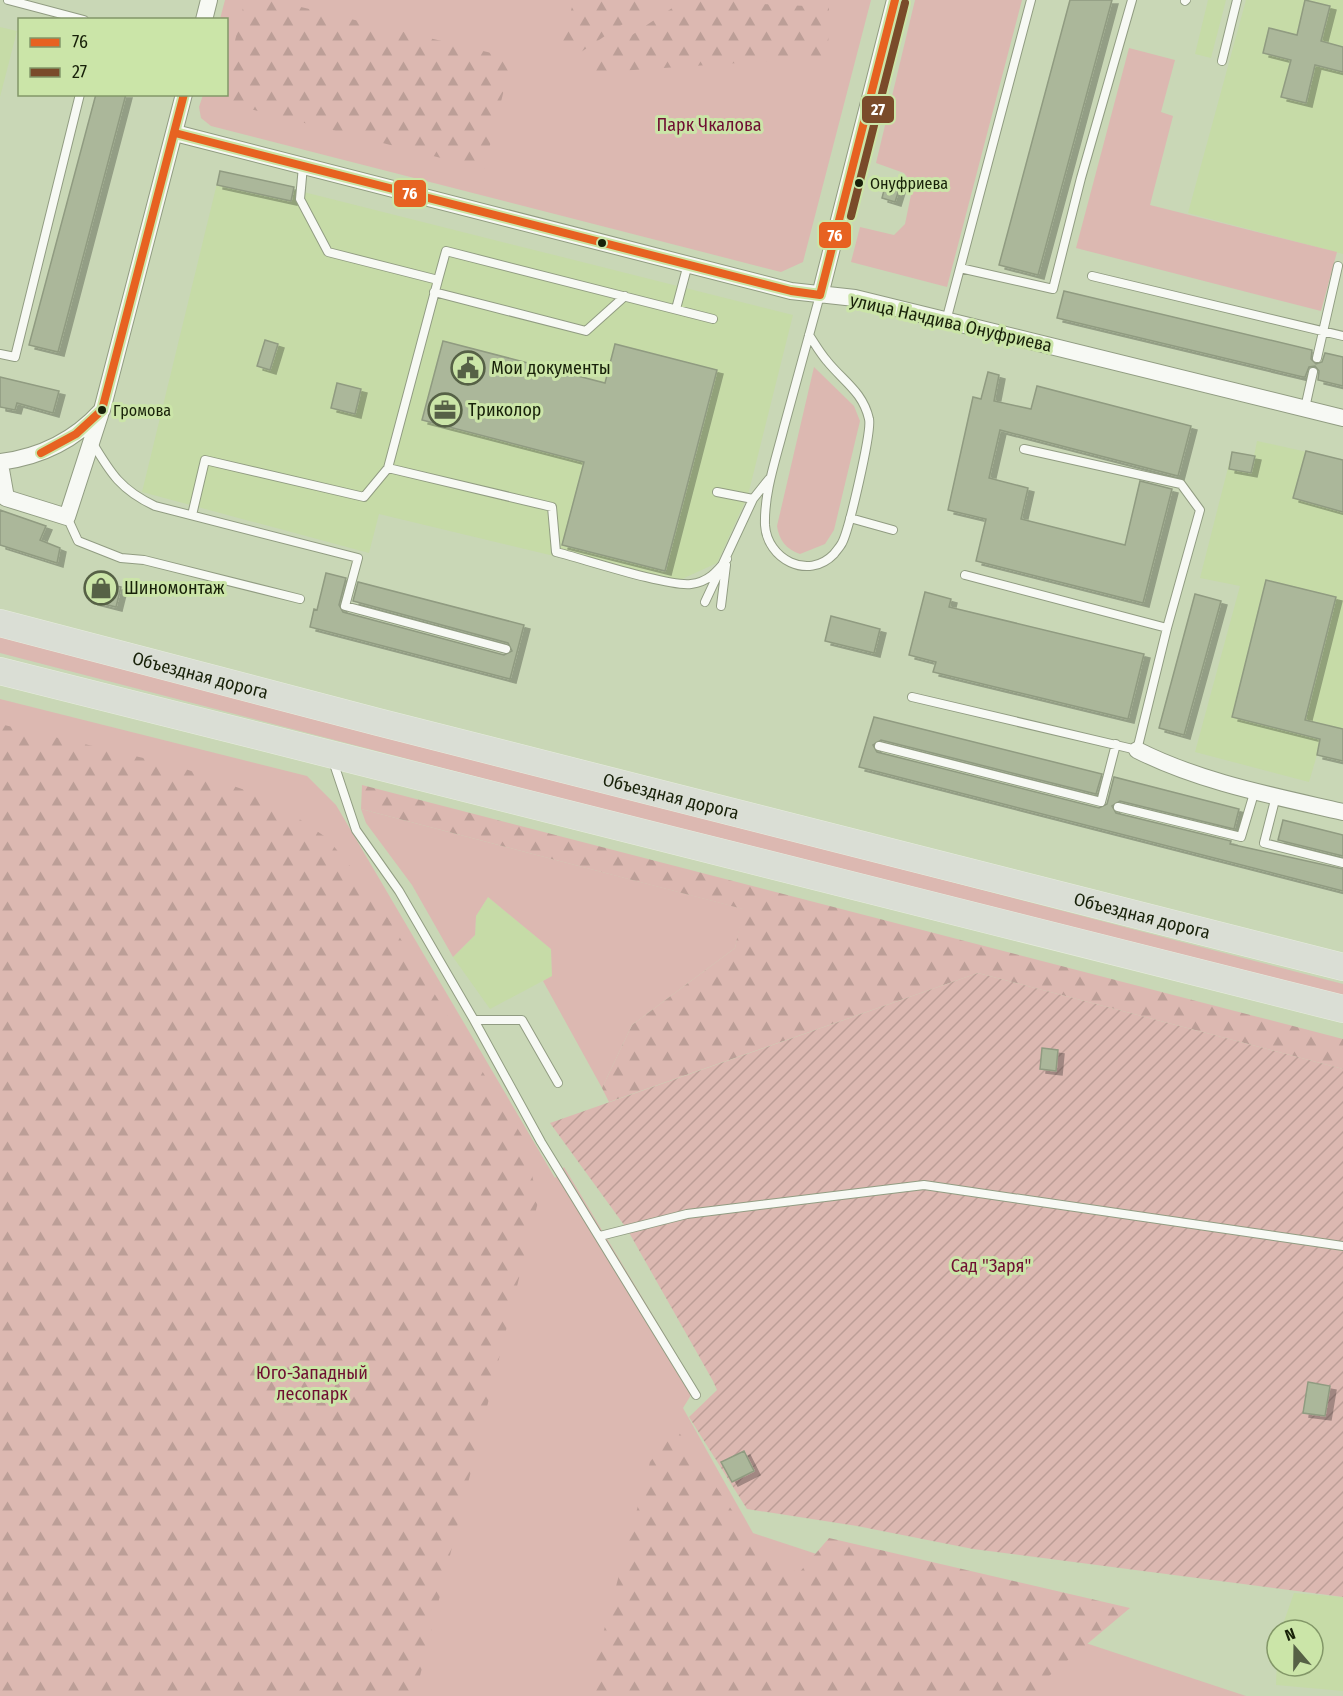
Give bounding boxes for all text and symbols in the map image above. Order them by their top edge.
legend [18,18,228,96]
text: 76 [72,31,88,53]
text: 27 [72,61,87,83]
line badge: 27 [861,95,895,124]
text: 27 [870,100,885,119]
park label: Парк Чкалова [656,114,762,136]
place label: Онуфриева [870,174,948,193]
marker: Онуфриева [853,177,865,189]
line badge: 76 [393,179,427,208]
text: 76 [403,184,417,203]
line badge: 76 [818,221,852,249]
text: 76 [828,226,842,245]
unlabelled marker [596,237,608,249]
street label: улица Начдива Онуфриева [848,289,1054,357]
public building icon: Мои документы [450,350,486,386]
place label: Мои документы [491,357,611,379]
office icon: Триколор [427,392,463,428]
place label: Триколор [468,399,541,421]
place label: Громова [113,401,171,420]
marker: Громова [96,404,108,416]
shop icon: Шиномонтаж [83,570,119,606]
place label: Шиномонтаж [124,577,225,599]
street label: Объездная дорога [130,647,271,704]
street label: Объездная дорога [601,769,742,824]
street label: Объездная дорога [1072,888,1213,944]
park label: Сад "Заря" [951,1255,1031,1277]
park label: Юго-Западный лесопарк [256,1362,368,1405]
north arrow [1265,1618,1325,1678]
text: N [1282,1624,1298,1645]

